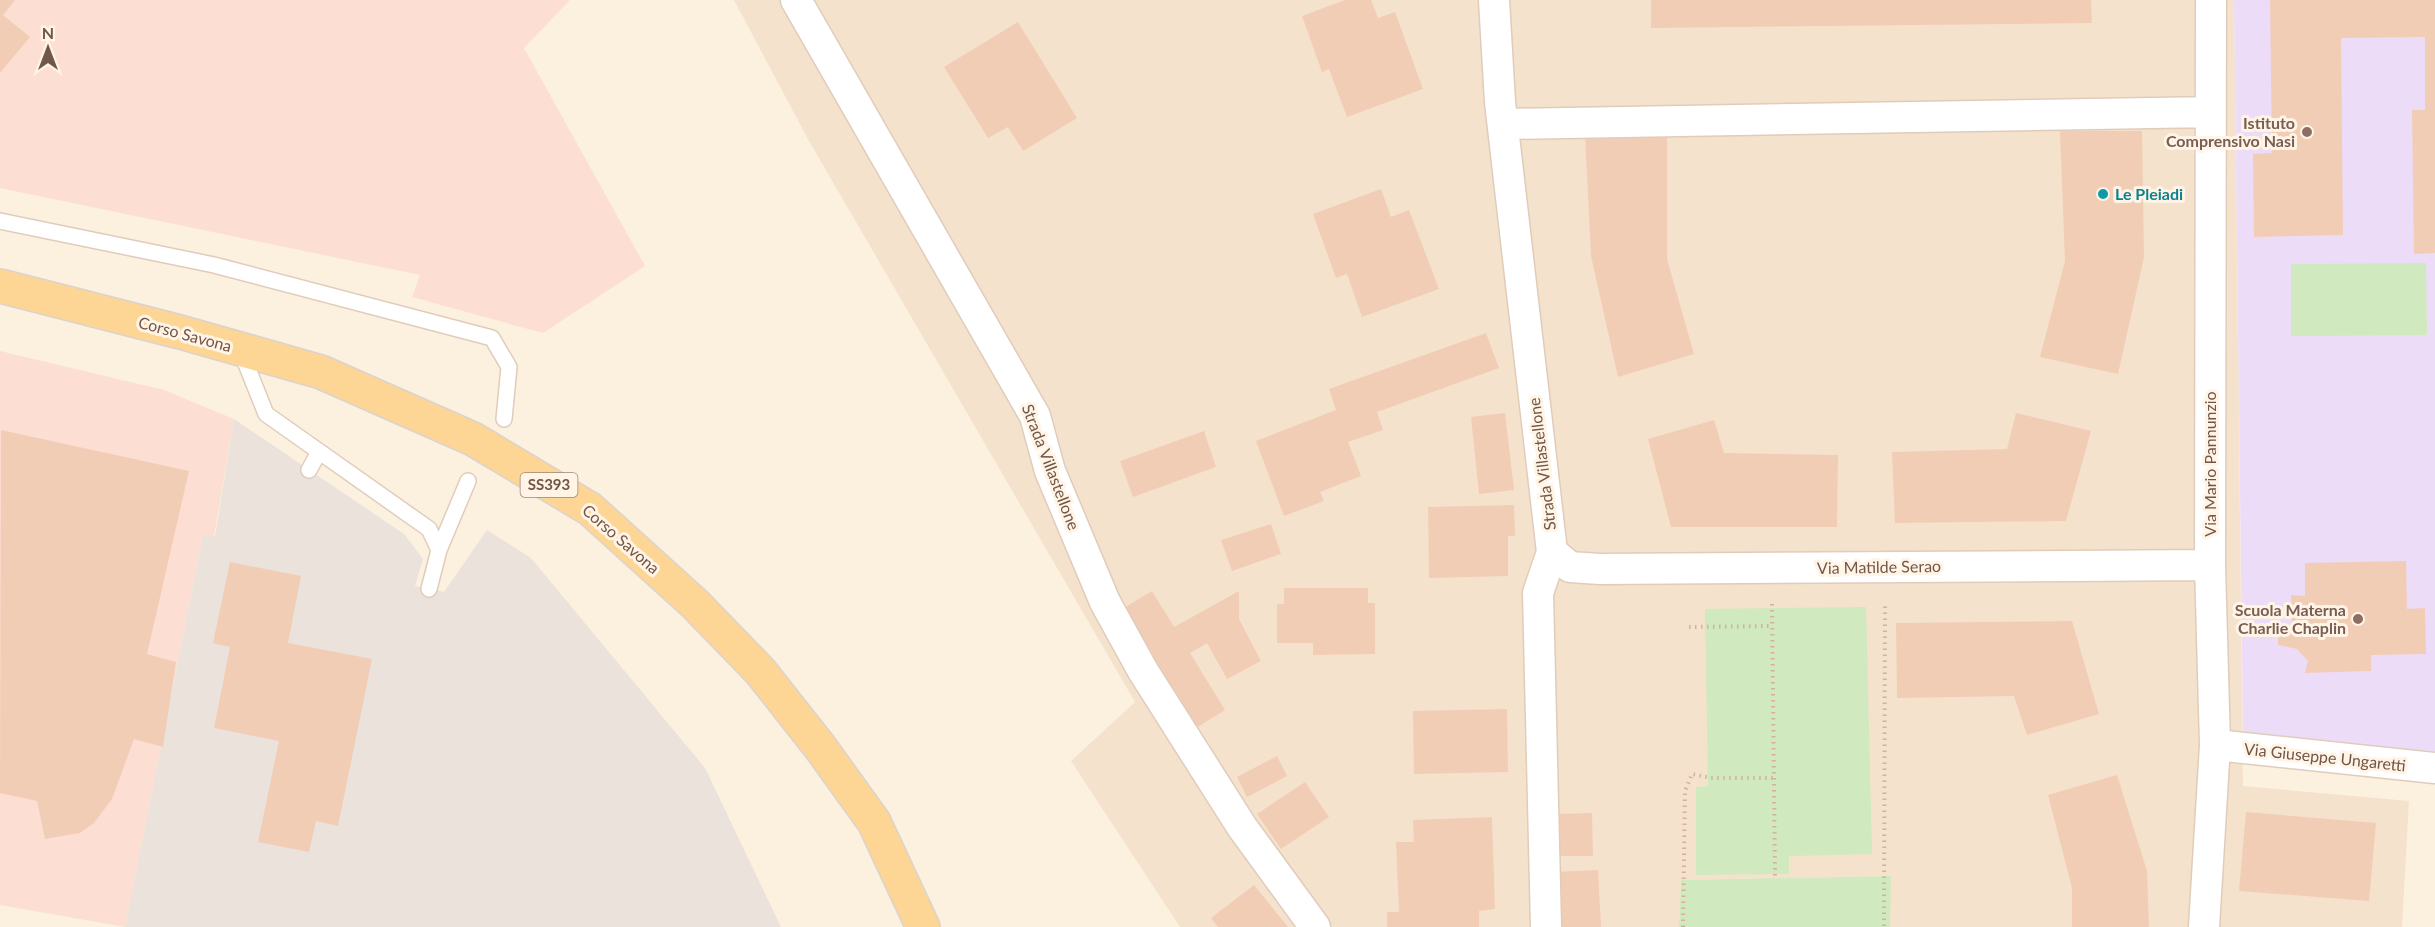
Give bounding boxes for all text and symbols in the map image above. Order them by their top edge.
north arrow [18,18,78,78]
text: N [42,23,54,42]
place label: Istituto Comprensivo Nasi [2166,113,2295,150]
marker: Istituto Comprensivo Nasi [2300,125,2314,139]
place label: Le Pleiadi [2115,184,2183,203]
marker: Le Pleiadi [2096,187,2110,201]
street label: Corso Savona [136,312,234,355]
street label: Via Mario Pannunzio [2200,391,2219,537]
street label: Strada Villastellone [1524,397,1559,531]
street label: Strada Villastellone [1019,401,1084,532]
road number: SS393 [520,473,578,497]
street label: Corso Savona [579,500,664,577]
street label: Via Matilde Serao [1817,556,1941,577]
place label: Scuola Materna Charlie Chaplin [2235,600,2346,637]
marker: Scuola Materna Charlie Chaplin [2351,612,2365,626]
street label: Via Giuseppe Ungaretti [2243,739,2407,774]

